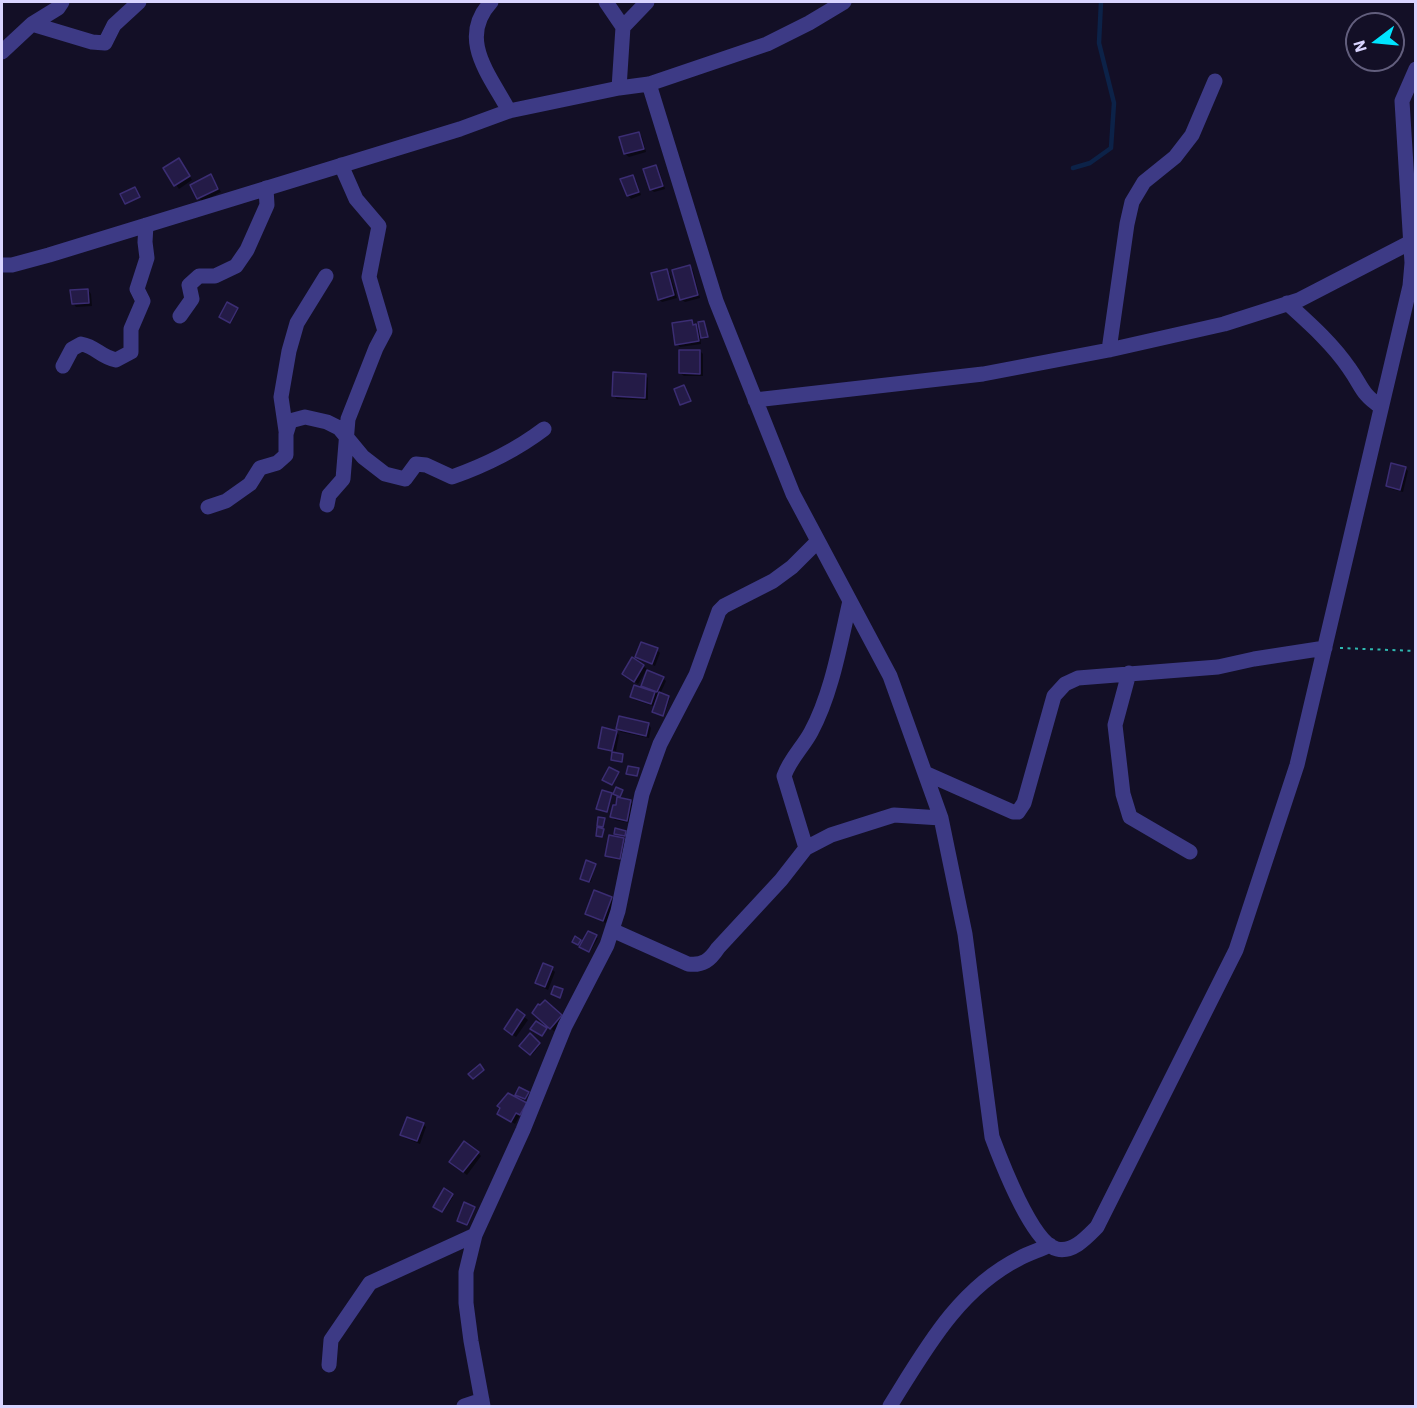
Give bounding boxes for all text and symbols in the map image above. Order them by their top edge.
north arrow [1345,12,1405,72]
text: N [1348,38,1371,55]

